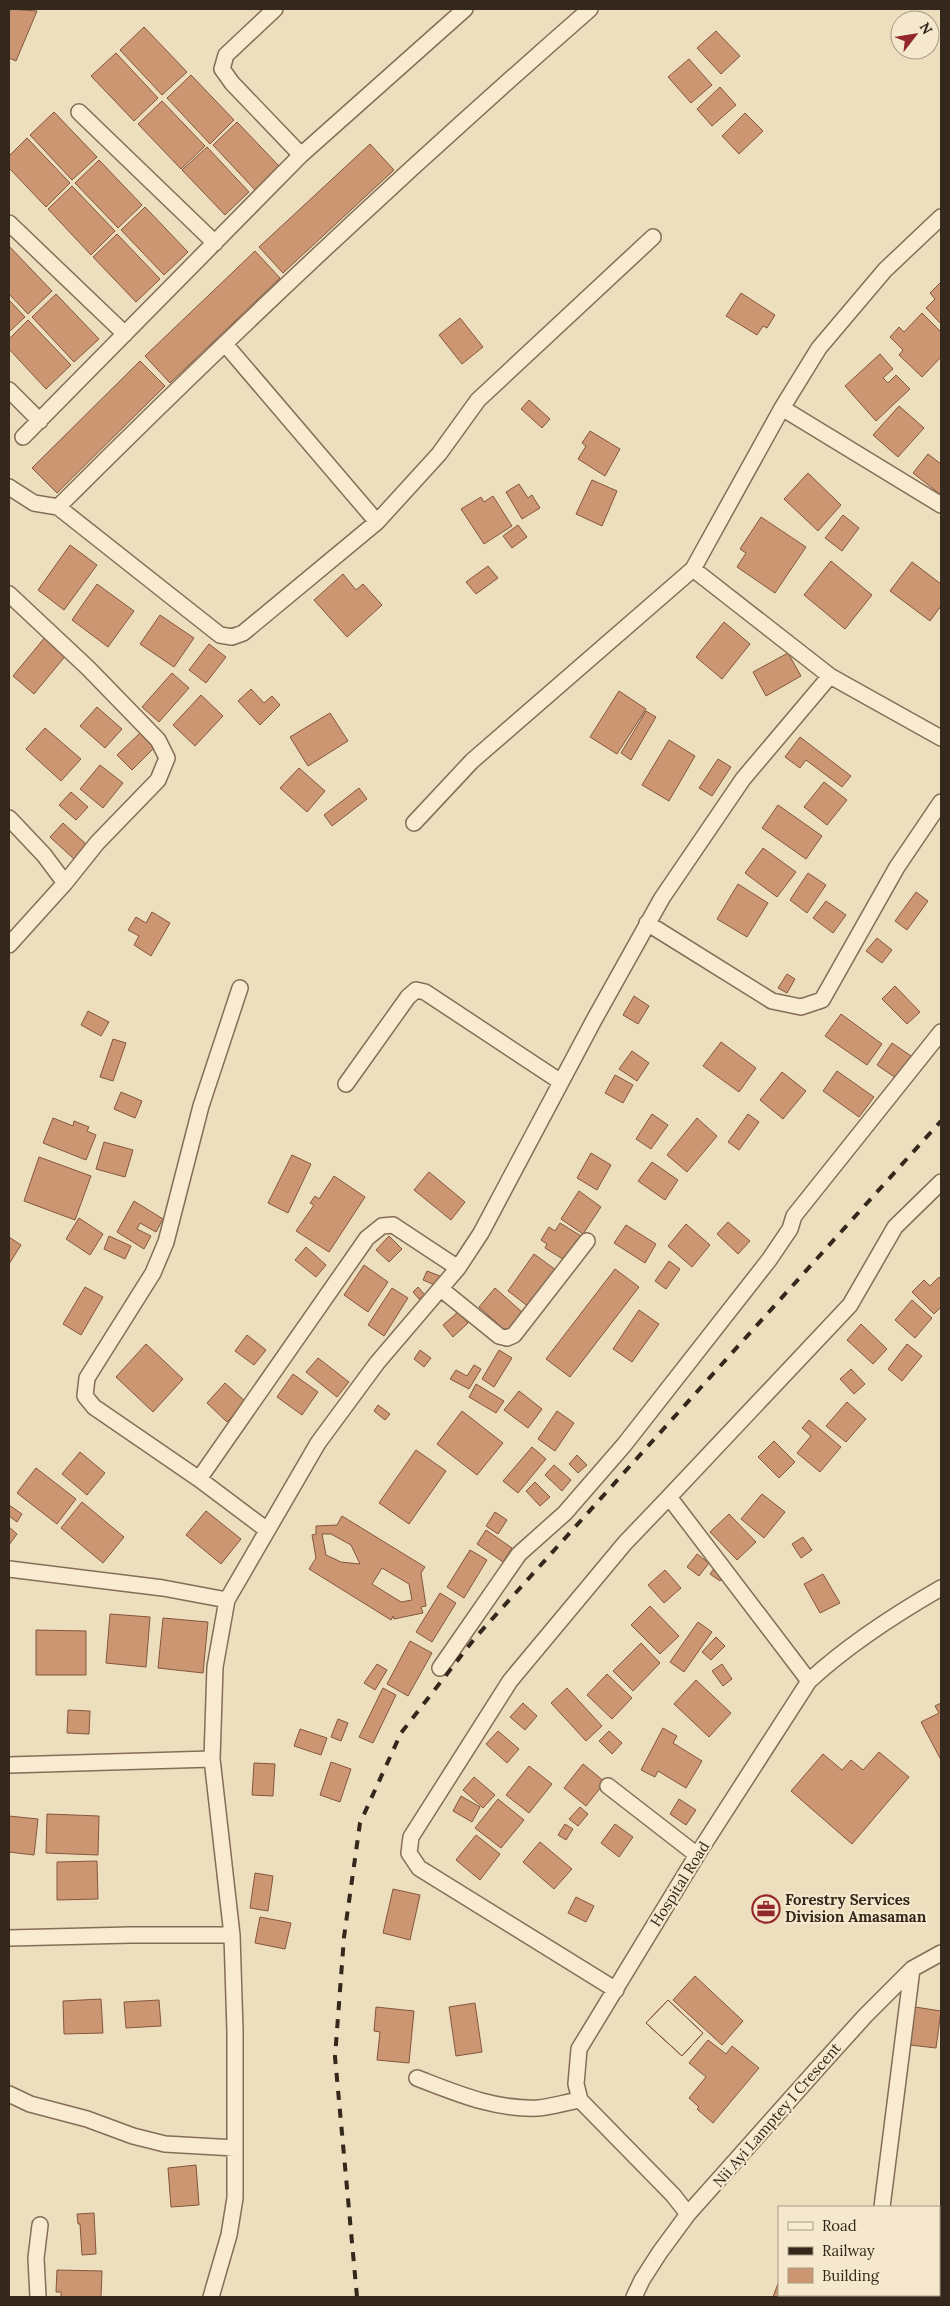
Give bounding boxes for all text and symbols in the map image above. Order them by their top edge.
north arrow [890,10,940,60]
text: N [916,19,937,38]
street label: Hospital Road [646,1838,713,1930]
place label: Forestry Services Division Amasaman [785,1890,927,1926]
office icon: Forestry Services Division Amasaman [751,1894,781,1924]
street label: Nii Ayi Lamptey I Crescent [709,2038,845,2191]
legend [778,2206,940,2296]
text: Road [822,2216,857,2235]
text: Railway [822,2241,875,2260]
text: Building [822,2266,880,2285]

